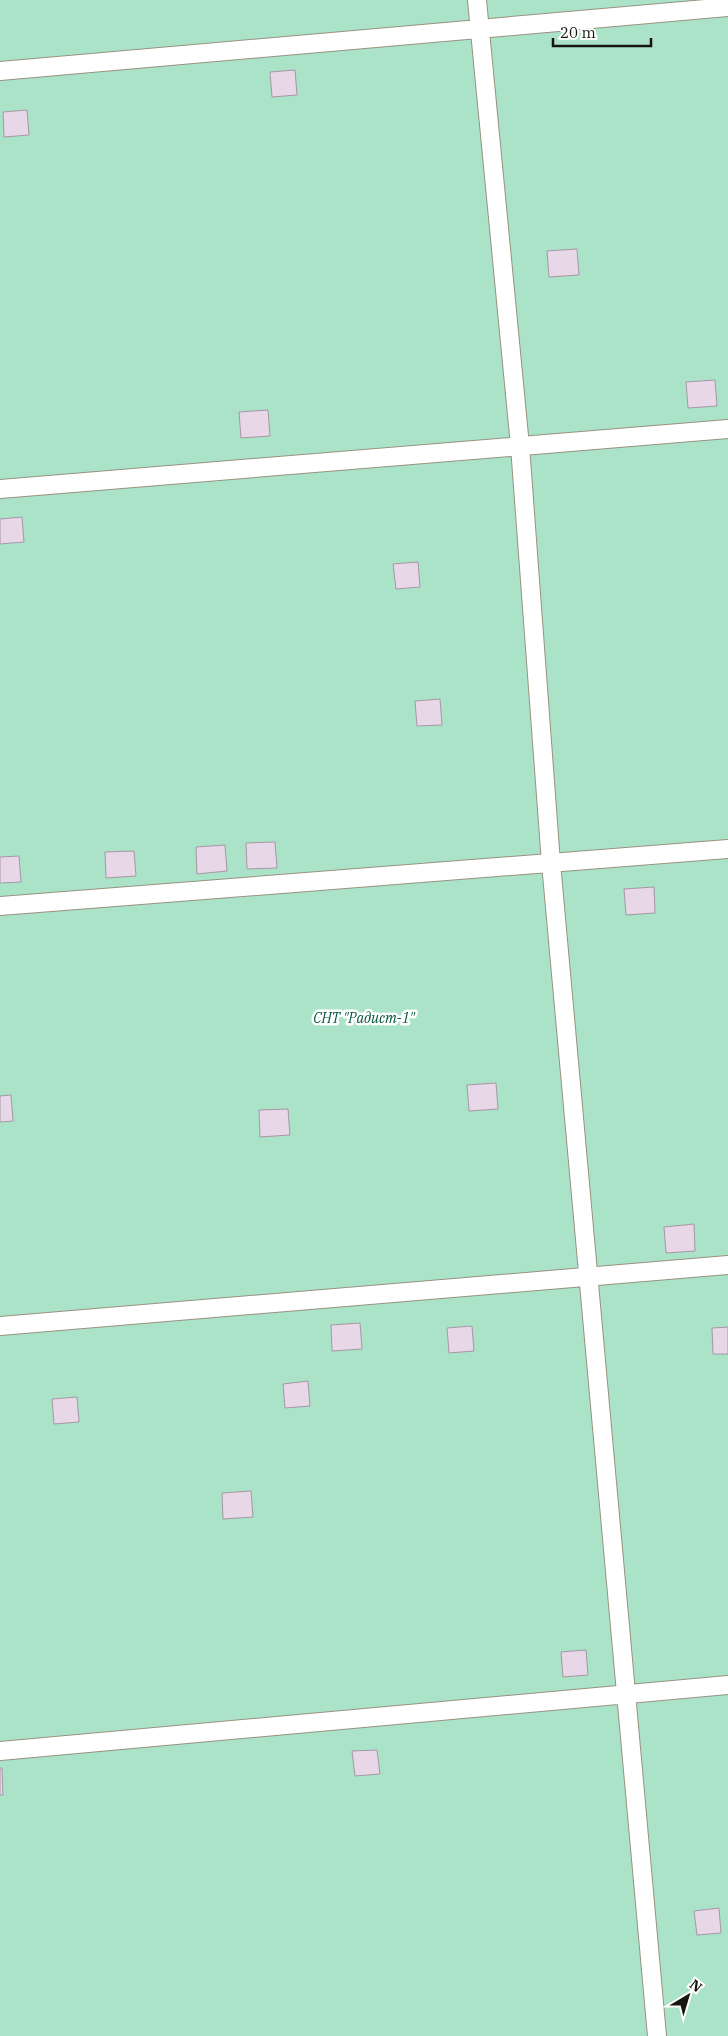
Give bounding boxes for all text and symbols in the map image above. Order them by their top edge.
scale bar [553,15,650,47]
text: 20 m [560,23,596,42]
park label: СНТ "Радист-1" [313,1009,416,1027]
north arrow [663,1971,713,2021]
text: N [686,1975,706,1996]

